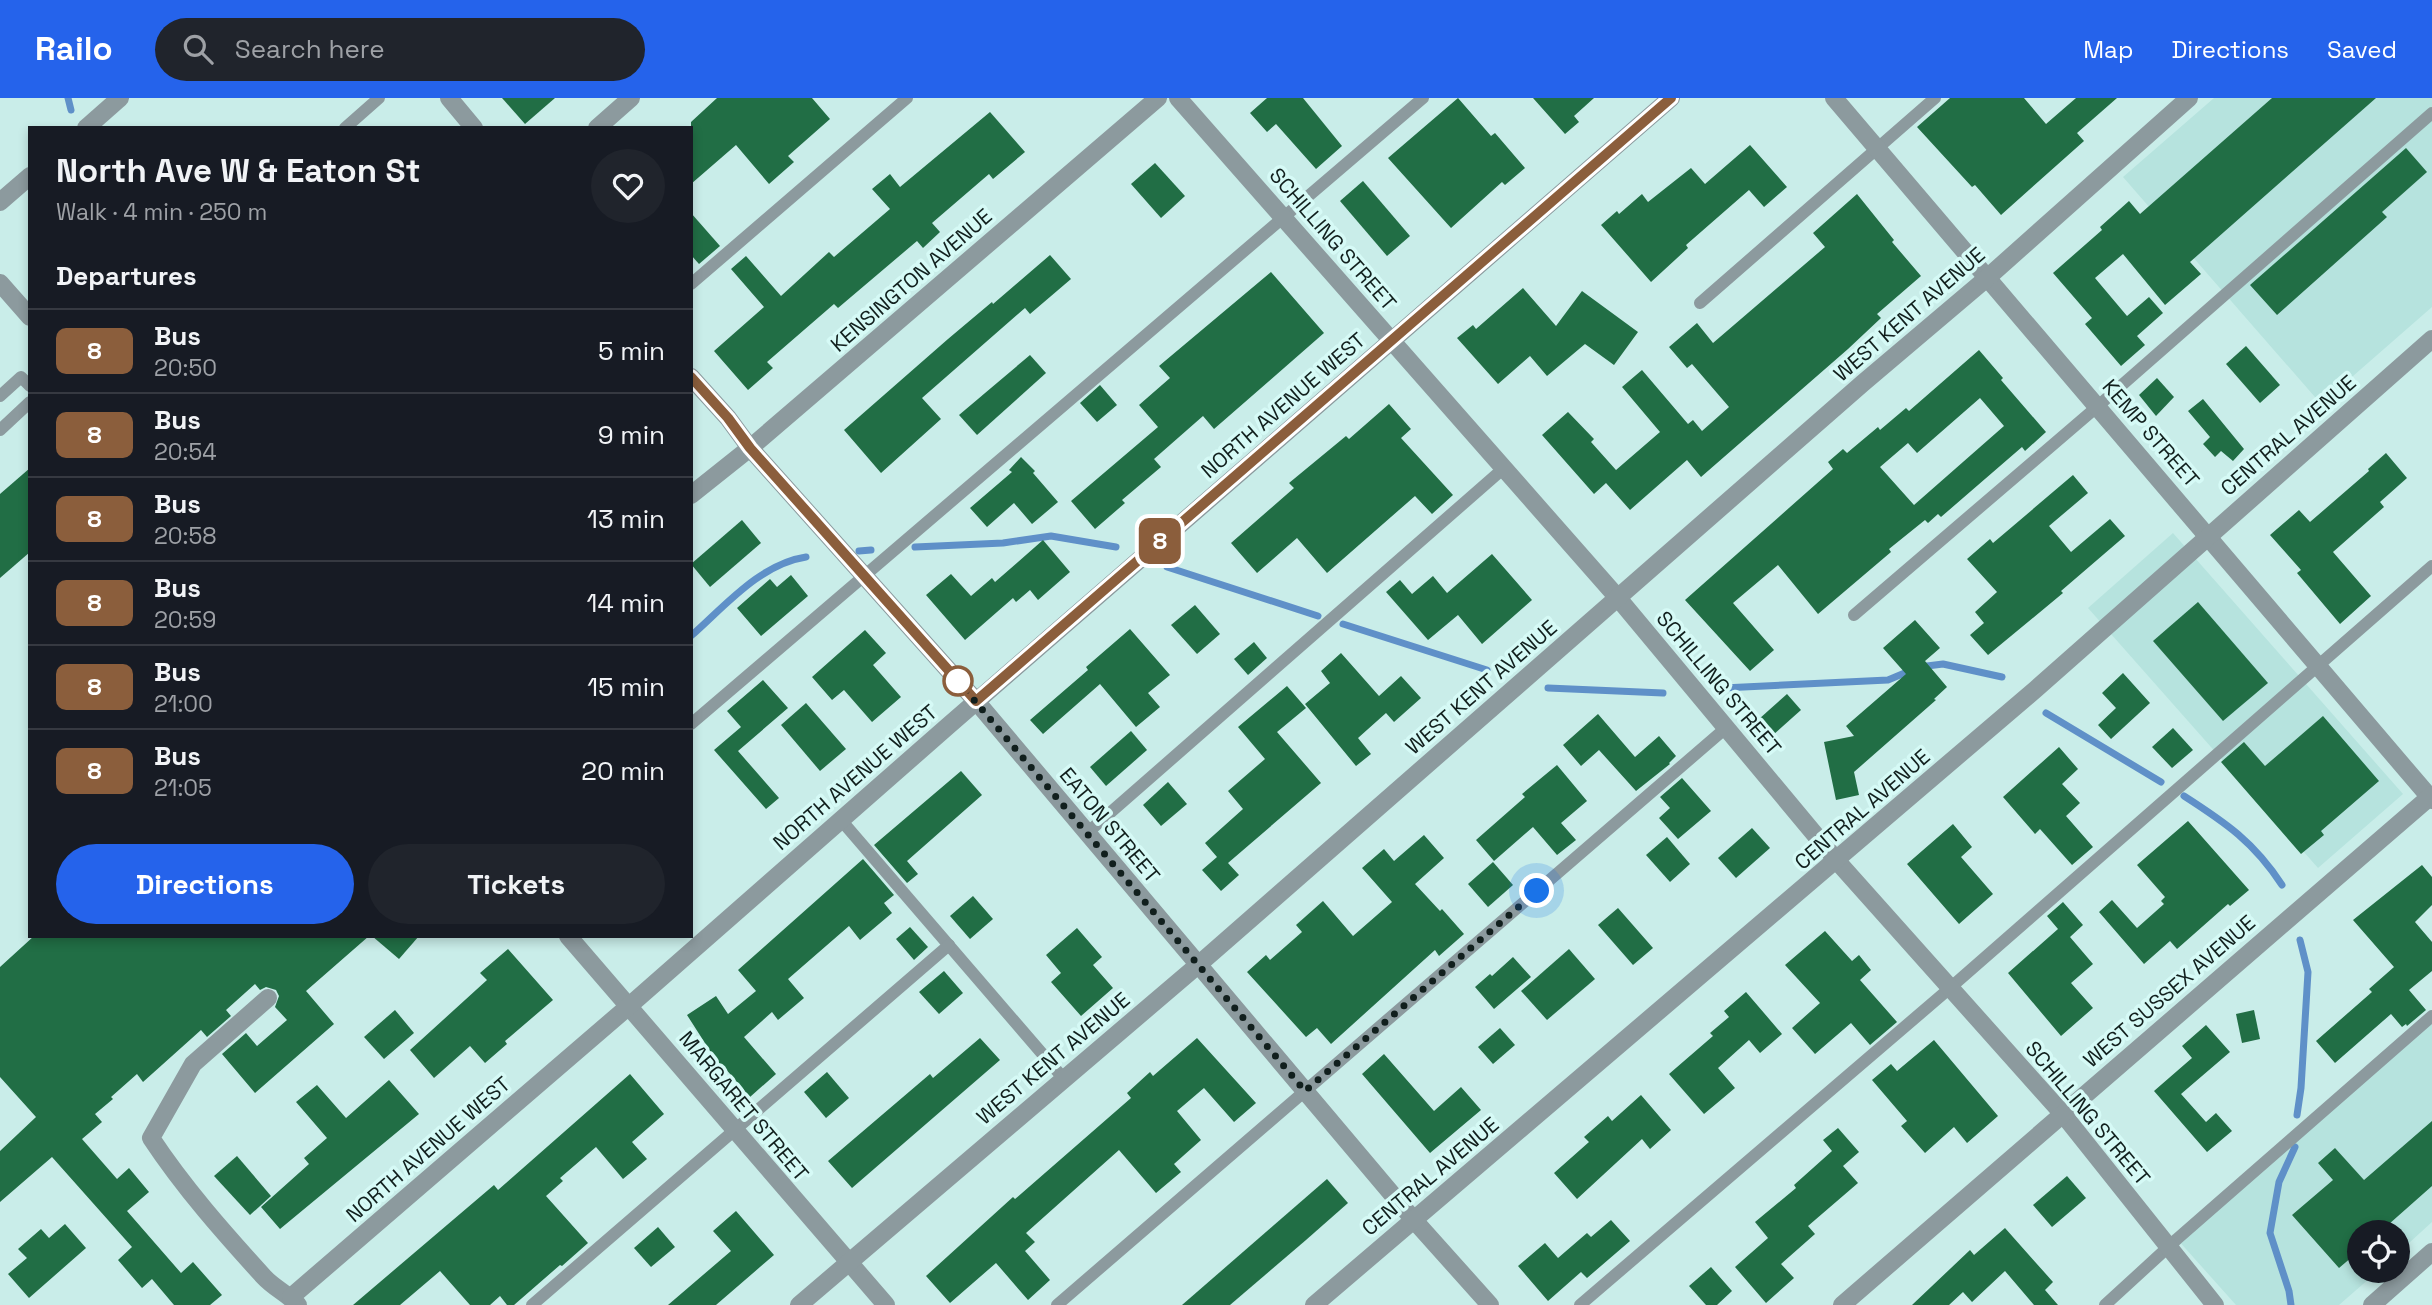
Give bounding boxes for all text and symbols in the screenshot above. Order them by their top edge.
search box [155,18,645,81]
text: Railo [35,28,113,70]
icon: search [179,30,217,68]
text: Search here [235,32,385,66]
text: Map [2083,34,2133,65]
text: Directions [2171,34,2289,65]
text: Saved [2327,34,2397,65]
button: heart [591,149,665,223]
text: North Ave W & Eaton St [56,150,420,192]
street label: SCHILLING STREET [1264,162,1402,316]
text: Walk · 4 min · 250 m [56,197,267,227]
street label: KENSINGTON AVENUE [825,202,997,358]
street label: WEST KENT AVENUE [1828,241,1990,387]
text: Departures [56,259,197,293]
text: Bus [154,319,201,353]
street label: NORTH AVENUE WEST [1195,326,1371,484]
text: 5 min [598,334,665,368]
text: 8 [87,335,102,366]
text: 20:50 [154,353,217,383]
street label: CENTRAL AVENUE [2215,369,2361,501]
street label: KEMP STREET [2097,373,2205,493]
text: Bus [154,403,201,437]
text: 9 min [598,418,665,452]
text: 8 [87,419,102,450]
text: 20:54 [154,437,217,467]
text: Bus [154,487,201,521]
text: 13 min [587,502,665,536]
text: 8 [87,503,102,534]
line badge: 8 [1137,518,1183,564]
text: 20:58 [154,521,217,551]
text: 8 [1153,525,1167,556]
text: Bus [154,571,201,605]
text: 14 min [587,586,665,620]
text: 8 [87,587,102,618]
text: 20:59 [154,605,216,635]
street label: SCHILLING STREET [1651,605,1787,761]
street label: WEST KENT AVENUE [1400,614,1562,760]
text: Bus [154,655,201,689]
unlabelled marker [943,666,973,696]
text: 15 min [587,670,665,704]
text: 8 [87,671,102,702]
text: 21:00 [154,689,213,719]
street label: NORTH AVENUE WEST [767,698,943,856]
text: Bus [154,739,201,773]
street label: CENTRAL AVENUE [1789,743,1935,875]
text: 20 min [581,754,665,788]
text: 8 [87,755,102,786]
street label: EATON STREET [1054,762,1166,888]
text: 21:05 [154,773,212,803]
button: Directions [56,844,354,924]
button: Tickets [368,844,665,924]
your location [1519,873,1554,908]
street label: WEST SUSSEX AVENUE [2077,909,2261,1073]
street label: WEST KENT AVENUE [971,986,1135,1130]
street label: MARGARET STREET [673,1025,815,1187]
street label: SCHILLING STREET [2020,1035,2156,1191]
street label: NORTH AVENUE WEST [340,1070,516,1228]
street label: CENTRAL AVENUE [1356,1111,1504,1241]
map controls [2347,1220,2410,1283]
button: locate [2347,1220,2410,1283]

